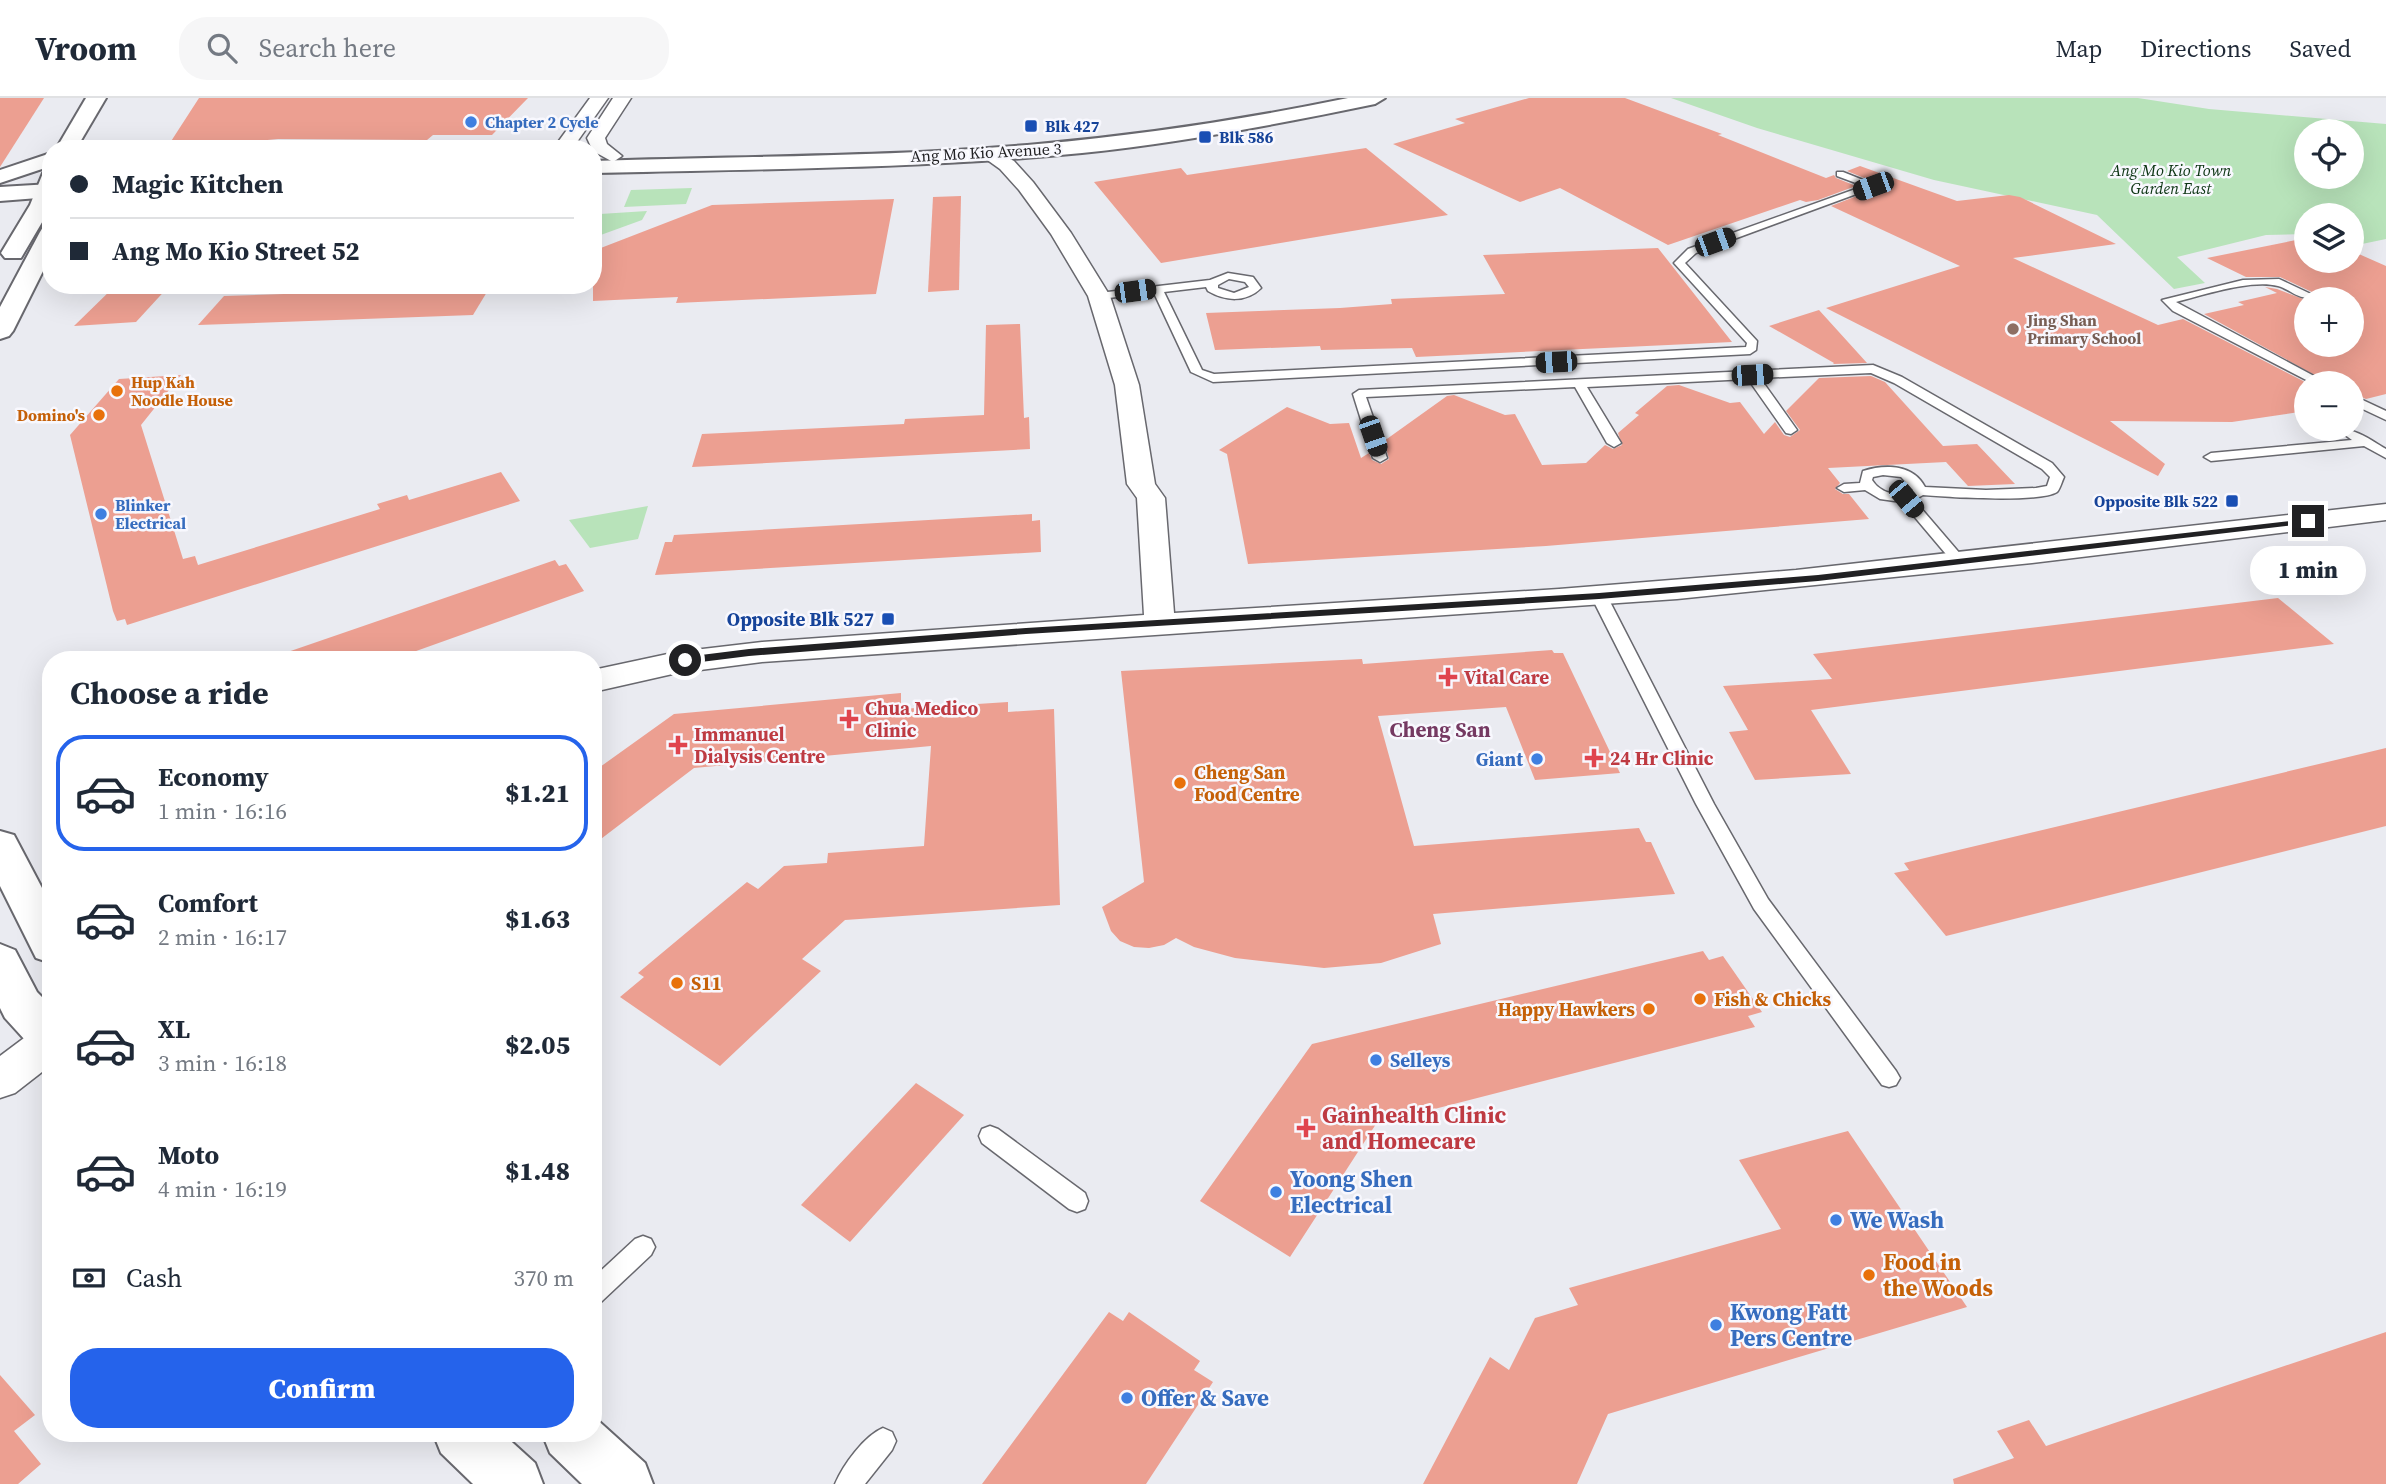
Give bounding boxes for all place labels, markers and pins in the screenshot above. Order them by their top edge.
place label: Chapter 2 Cycle [485,111,599,133]
marker: Chapter 2 Cycle [463,114,479,130]
place label: Blk 427 [1045,115,1100,137]
marker: Blk 427 [1023,118,1039,134]
place label: Blk 586 [1219,126,1274,148]
marker: Blk 586 [1197,129,1213,145]
place label: Jing Shan Primary School [2026,309,2141,349]
marker: Jing Shan Primary School [2005,321,2021,337]
place label: Hup Kah Noodle House [131,371,233,411]
marker: Hup Kah Noodle House [109,383,125,399]
place label: Domino's [17,404,85,426]
marker: Domino's [91,407,107,423]
place label: Opposite Blk 522 [2094,490,2218,512]
marker: Opposite Blk 522 [2224,493,2240,509]
place label: Blinker Electrical [115,494,186,534]
marker: Blinker Electrical [93,506,109,522]
place label: Opposite Blk 527 [727,606,874,632]
marker: Opposite Blk 527 [880,611,896,627]
place label: Vital Care [1464,664,1549,690]
marker: Vital Care [1438,667,1458,687]
place label: Chua Medico Clinic [865,695,978,743]
marker: Chua Medico Clinic [839,709,859,729]
place label: Immanuel Dialysis Centre [694,721,825,769]
marker: Immanuel Dialysis Centre [668,735,688,755]
place label: 24 Hr Clinic [1610,745,1714,771]
place label: Giant [1476,746,1523,772]
marker: 24 Hr Clinic [1584,748,1604,768]
marker: Giant [1529,751,1545,767]
place label: Cheng San Food Centre [1194,759,1300,807]
marker: Cheng San Food Centre [1172,775,1188,791]
place label: S11 [691,970,722,996]
marker: S11 [669,975,685,991]
place label: Fish & Chicks [1714,986,1832,1012]
marker: Fish & Chicks [1692,991,1708,1007]
place label: Happy Hawkers [1498,996,1635,1022]
marker: Happy Hawkers [1641,1001,1657,1017]
place label: Selleys [1390,1047,1451,1073]
marker: Selleys [1368,1052,1384,1068]
place label: Gainhealth Clinic and Homecare [1322,1099,1507,1157]
marker: Gainhealth Clinic and Homecare [1296,1118,1316,1138]
place label: Yoong Shen Electrical [1290,1163,1413,1221]
marker: Yoong Shen Electrical [1268,1184,1284,1200]
place label: We Wash [1850,1204,1944,1236]
marker: We Wash [1828,1212,1844,1228]
place label: Food in the Woods [1883,1246,1993,1304]
marker: Food in the Woods [1861,1267,1877,1283]
place label: Kwong Fatt Pers Centre [1730,1296,1852,1354]
marker: Kwong Fatt Pers Centre [1708,1317,1724,1333]
place label: Offer & Save [1141,1382,1269,1414]
marker: Offer & Save [1119,1390,1135,1406]

